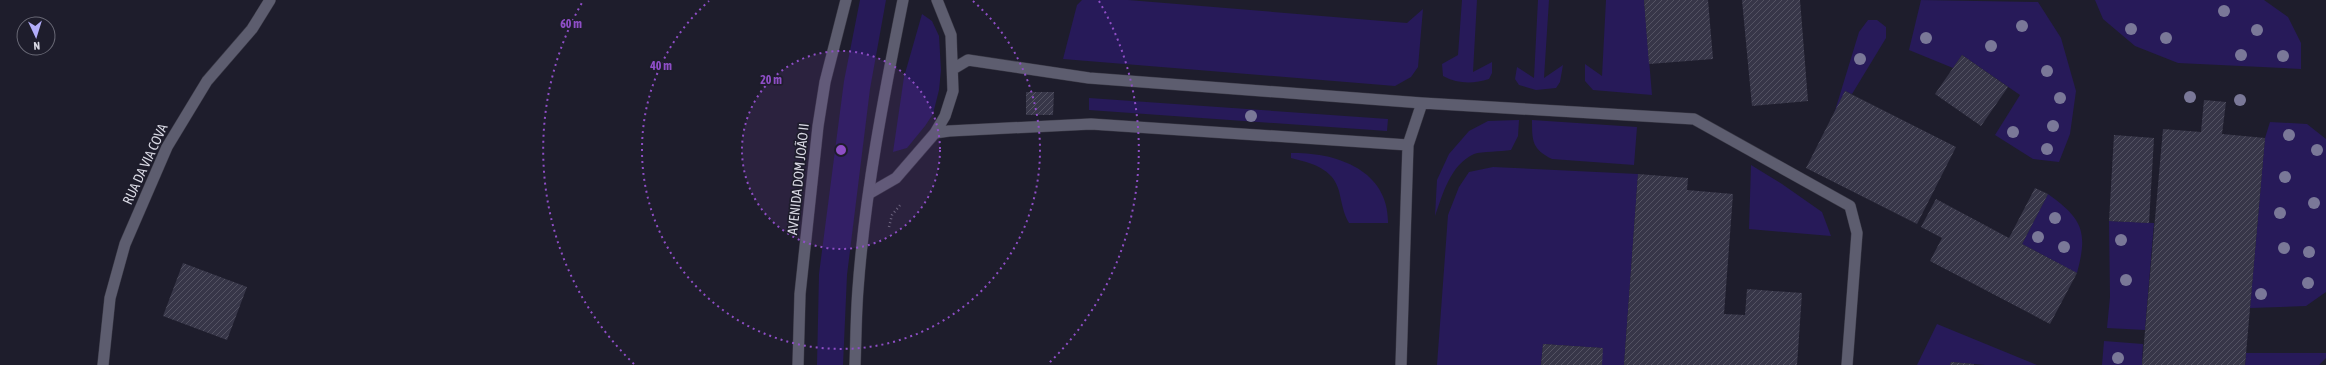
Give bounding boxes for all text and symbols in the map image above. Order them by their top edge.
north arrow [16,16,56,56]
text: 60 m [560,17,582,31]
text: N [33,40,40,52]
text: 40 m [649,59,672,73]
text: 20 m [760,73,782,87]
street label: RUA DA VIA COVA [119,121,171,207]
street label: AVENIDA DOM JOÃO II [784,123,812,235]
centre of rings [834,143,848,157]

